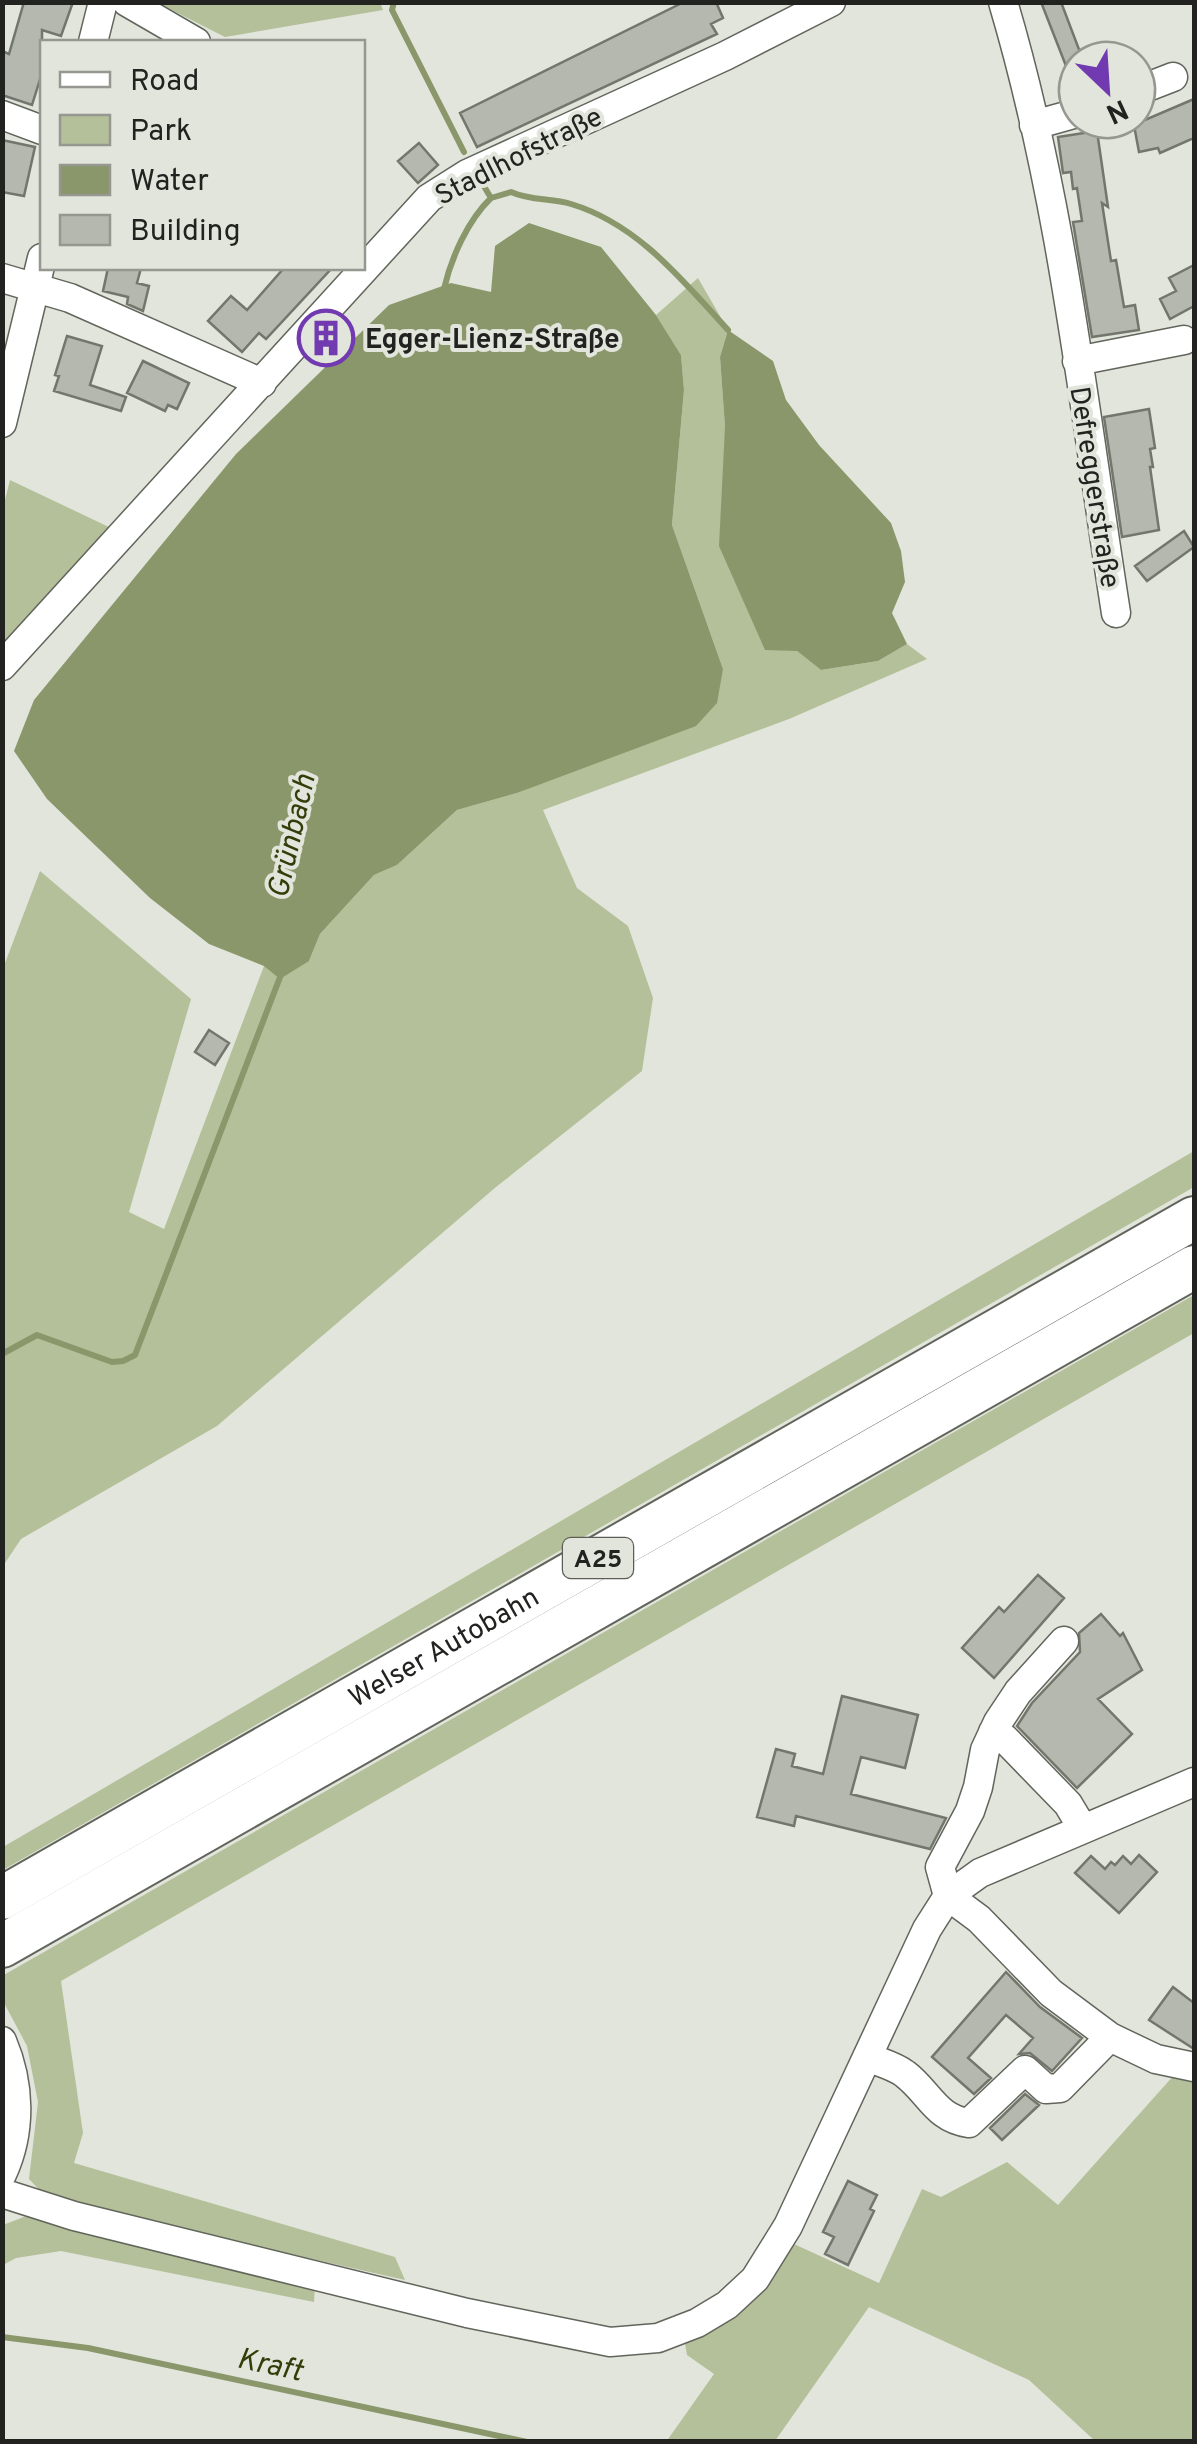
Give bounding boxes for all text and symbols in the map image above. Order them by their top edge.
legend [40,40,365,270]
north arrow [1057,40,1157,140]
text: Road [130,64,199,101]
text: N [1100,89,1133,131]
street label: Stadlhofstraße [430,100,609,215]
text: Park [130,114,192,151]
text: Water [130,164,209,201]
text: Building [130,214,241,251]
building icon: Egger-Lienz-Straße [296,308,356,368]
place label: Egger-Lienz-Straße [365,323,620,359]
street label: Defreggerstraße [1059,384,1127,591]
water label: Grünbach [261,771,326,902]
road number: A25 [563,1538,633,1578]
street label: Welser Autobahn [343,1580,546,1717]
water label: Kraft [233,2342,307,2392]

